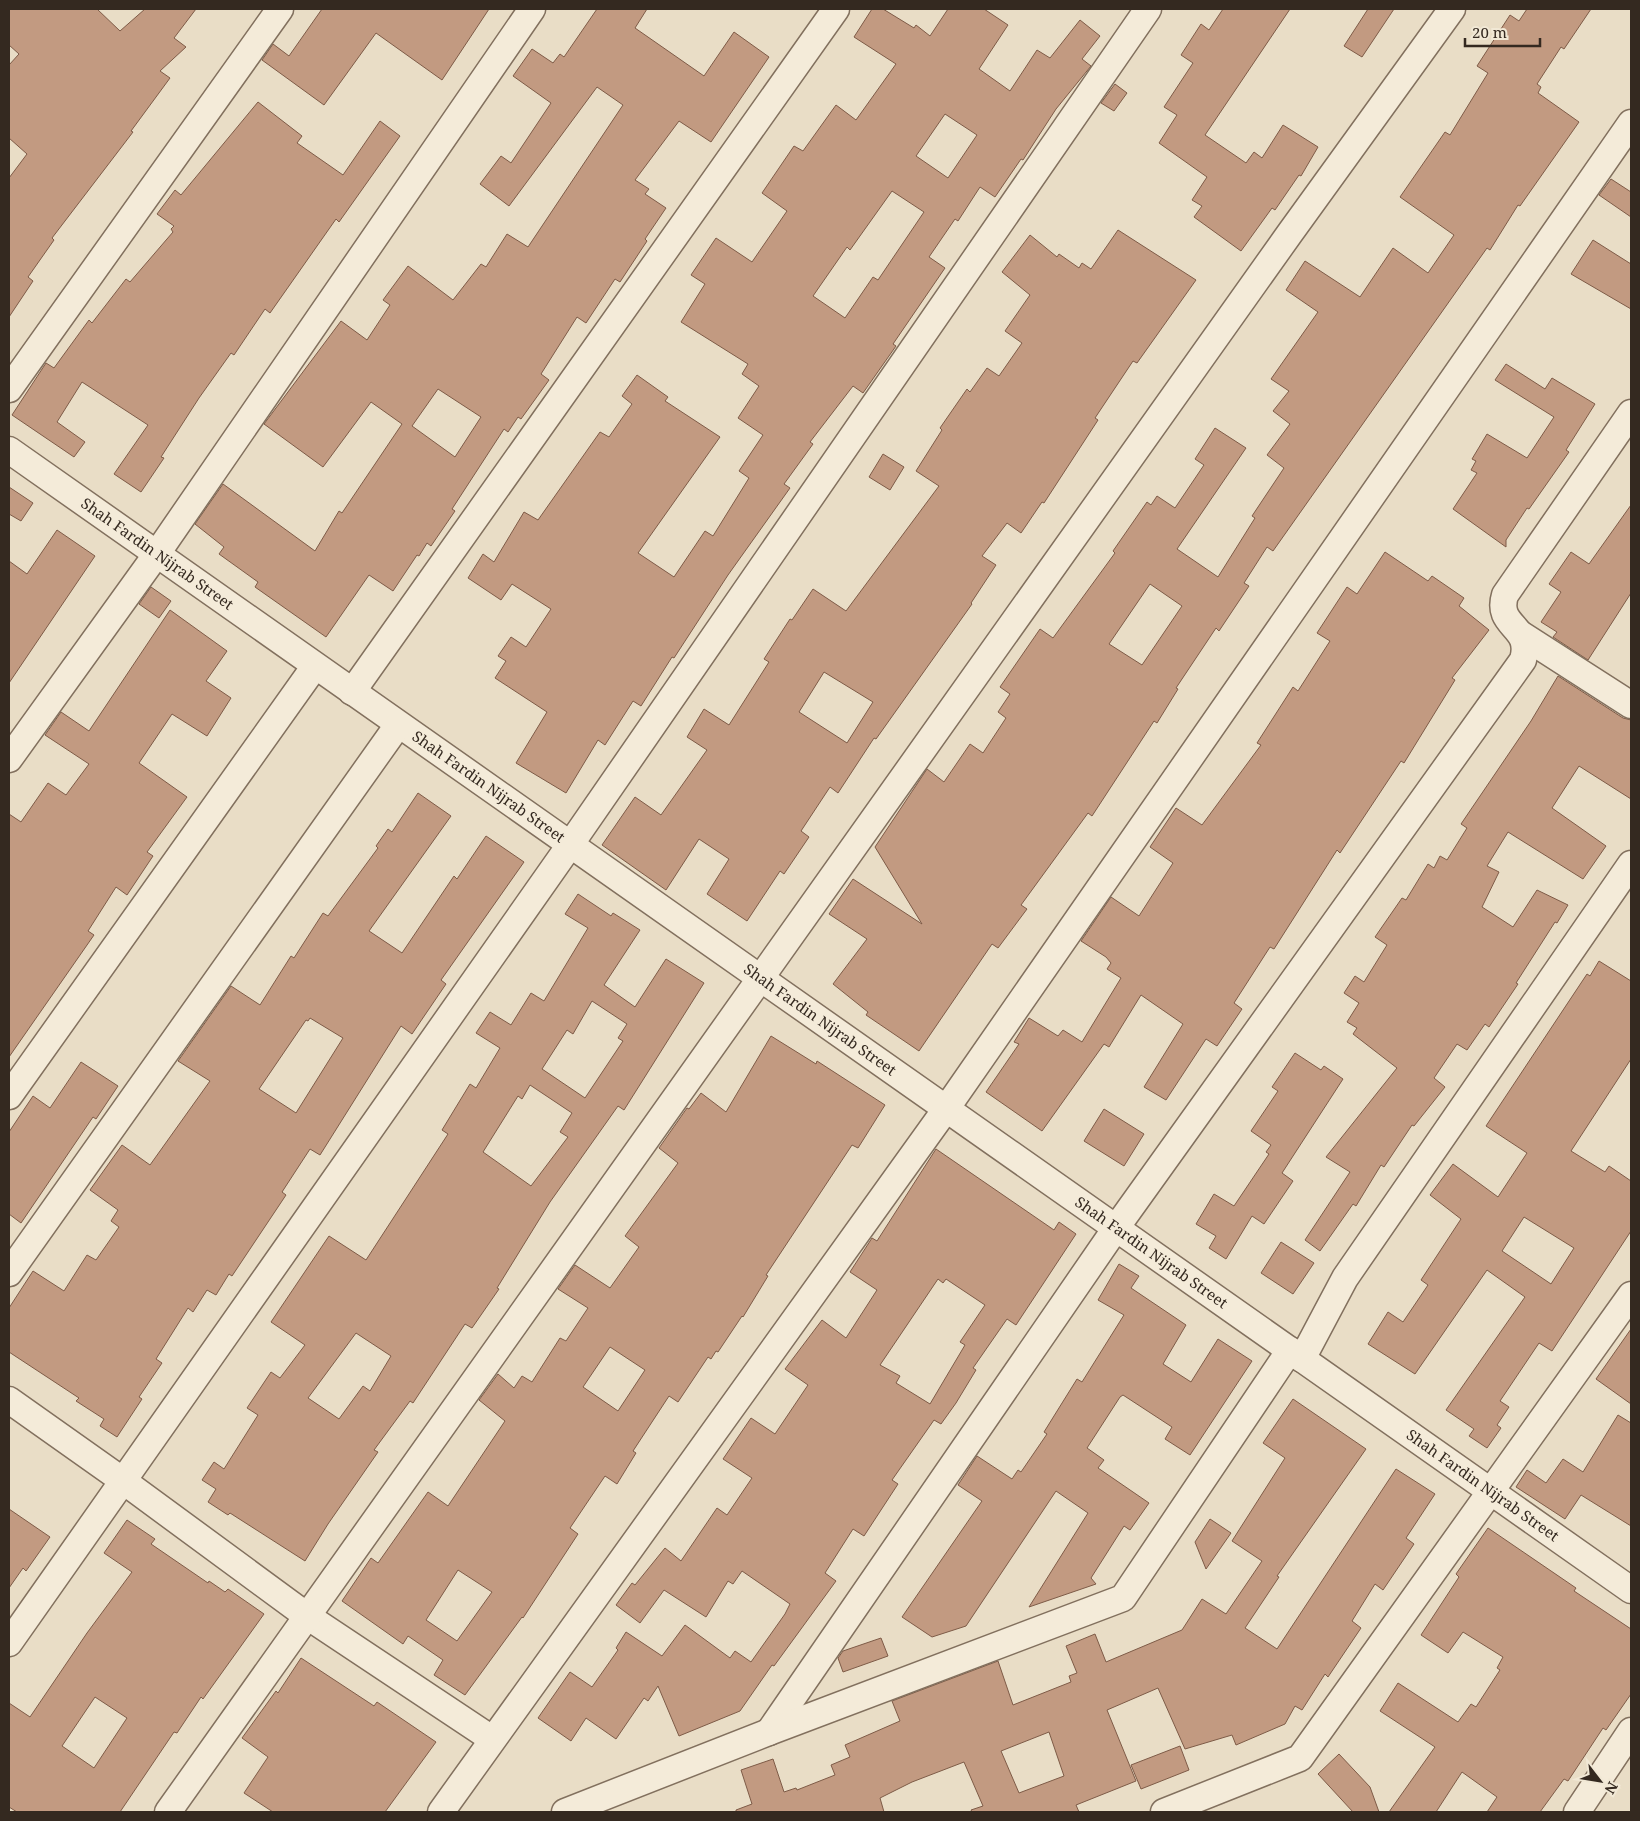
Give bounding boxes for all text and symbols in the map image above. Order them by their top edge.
scale bar [1465,15,1540,47]
text: 20 m [1472,22,1507,42]
street label: Shah Fardin Nijrab Street [77,493,238,614]
street label: Shah Fardin Nijrab Street [409,726,569,847]
street label: Shah Fardin Nijrab Street [740,959,901,1080]
street label: Shah Fardin Nijrab Street [1071,1191,1232,1312]
street label: Shah Fardin Nijrab Street [1403,1424,1563,1545]
north arrow [1575,1756,1625,1806]
text: N [1601,1778,1623,1798]

